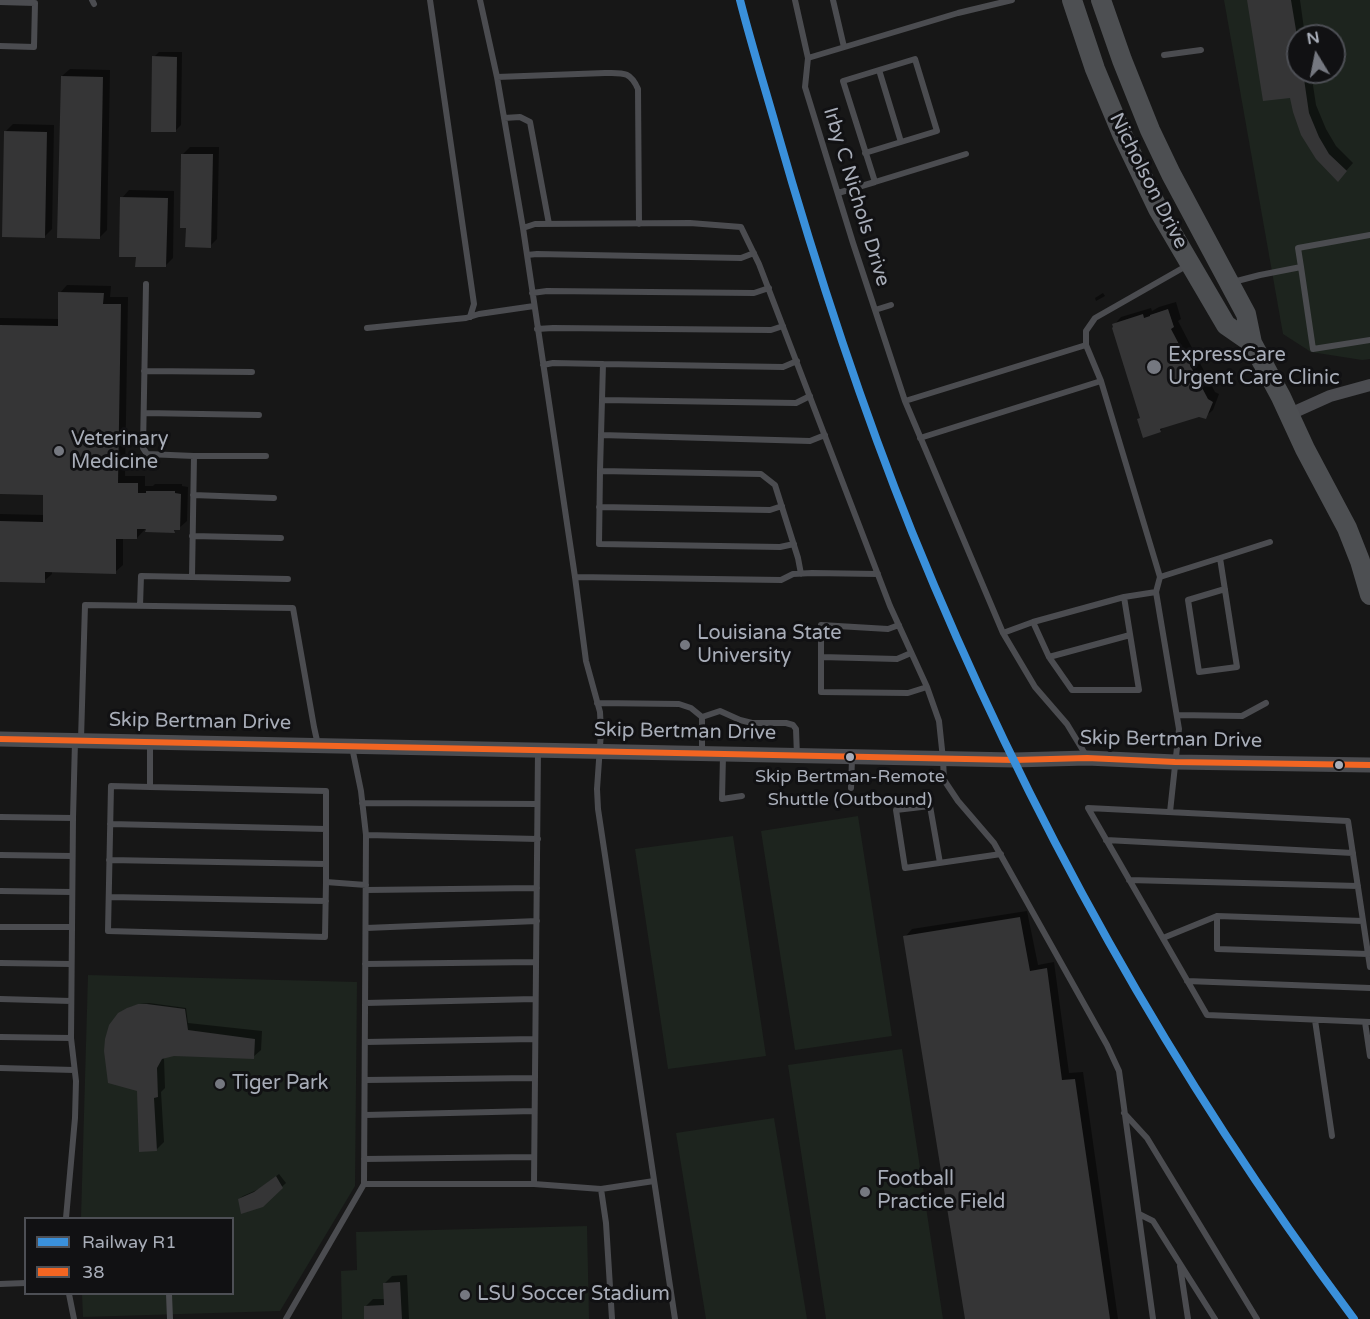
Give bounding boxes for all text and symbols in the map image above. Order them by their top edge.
north arrow [1286,24,1346,84]
text: N [1305,27,1321,49]
street label: Irby C Nichols Drive [817,105,895,289]
street label: Nicholson Drive [1103,109,1193,253]
place label: ExpressCare Urgent Care Clinic [1168,344,1340,391]
marker: ExpressCare Urgent Care Clinic [1145,358,1163,376]
place label: Veterinary Medicine [71,428,168,475]
marker: Veterinary Medicine [52,444,66,458]
place label: Louisiana State University [697,622,842,669]
marker: Louisiana State University [678,638,692,652]
street label: Skip Bertman Drive [109,708,291,736]
street label: Skip Bertman Drive [594,718,776,746]
street label: Skip Bertman Drive [1080,726,1262,754]
marker: Skip Bertman-Remote Shuttle (Outbound) [844,751,856,763]
unlabelled marker [1333,759,1345,771]
place label: Skip Bertman-Remote Shuttle (Outbound) [755,766,945,808]
place label: Tiger Park [232,1072,328,1096]
marker: Tiger Park [213,1077,227,1091]
place label: Football Practice Field [877,1168,1005,1215]
marker: Football Practice Field [858,1185,872,1199]
legend [24,1217,234,1295]
text: Railway R1 [82,1231,176,1253]
text: 38 [82,1261,105,1283]
place label: LSU Soccer Stadium [477,1283,670,1307]
marker: LSU Soccer Stadium [458,1288,472,1302]

